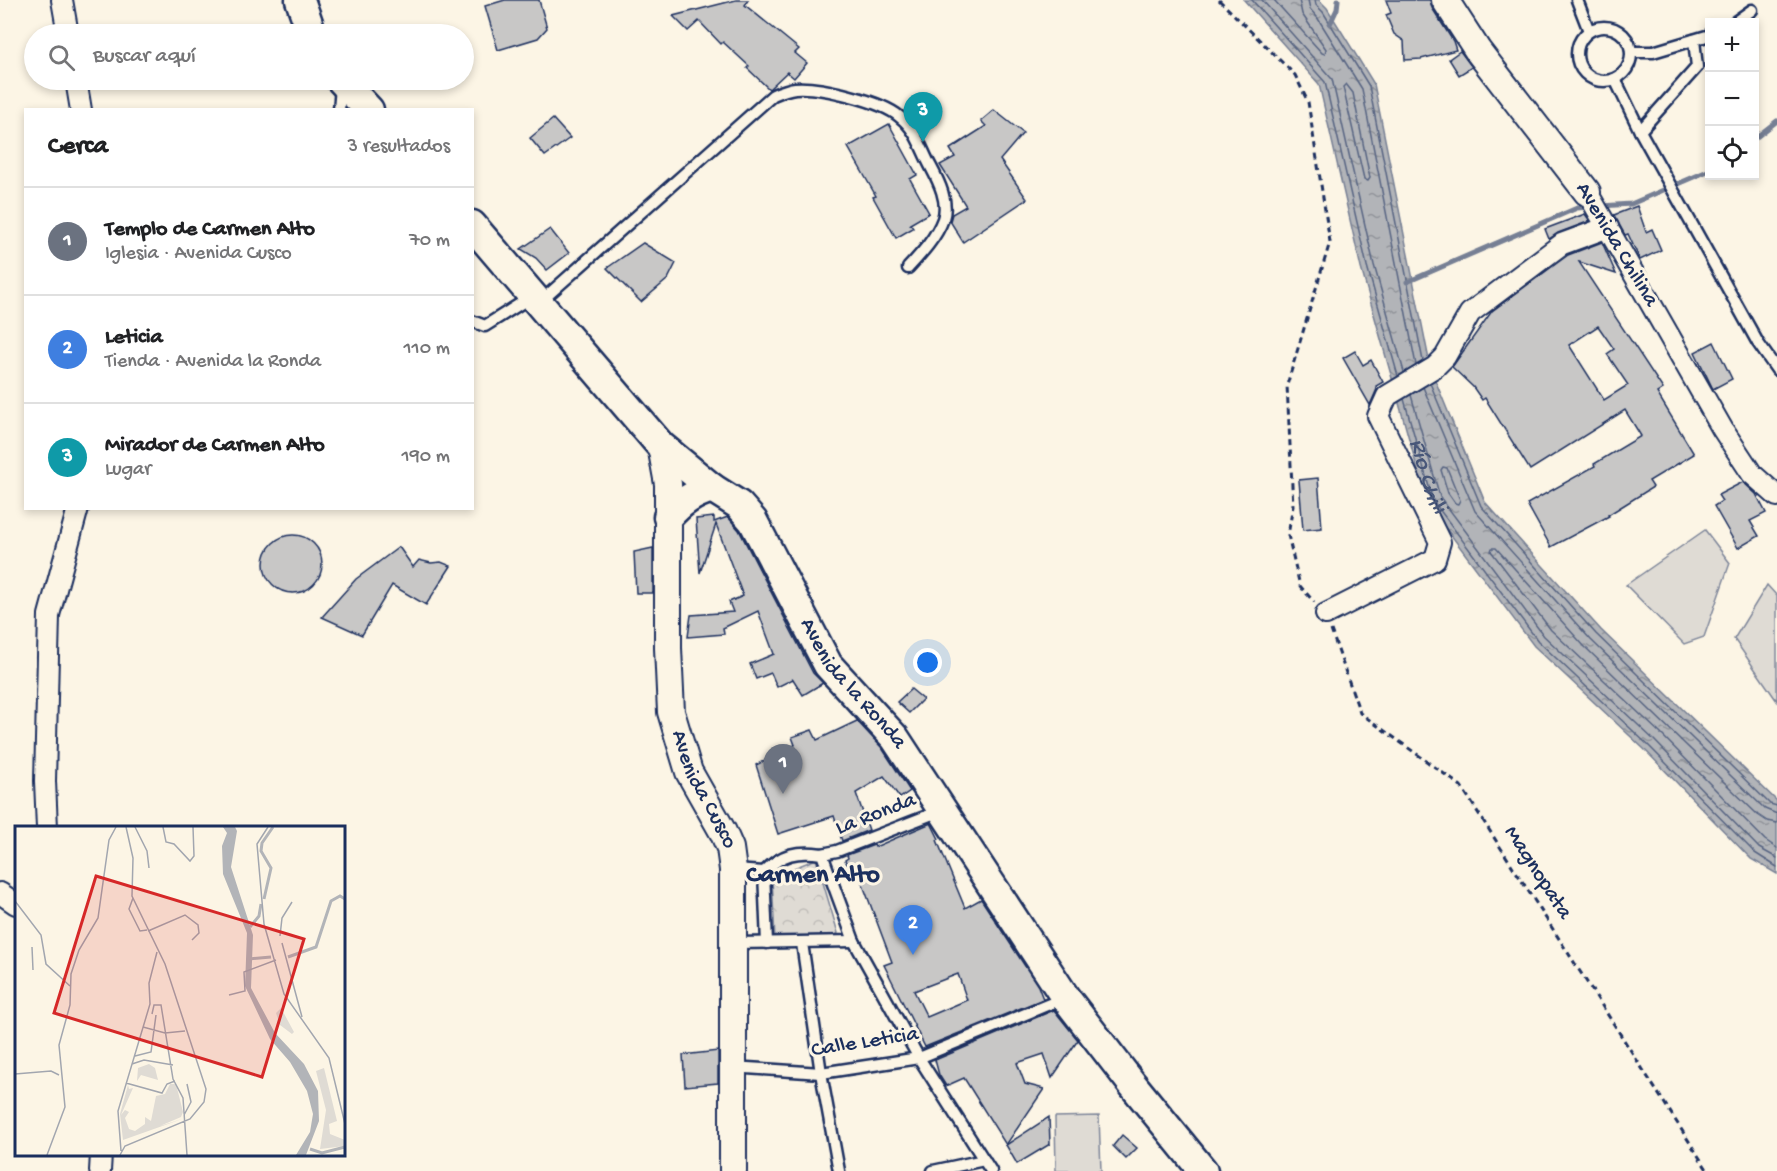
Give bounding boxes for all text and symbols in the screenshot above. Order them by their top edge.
map controls [1705,18,1759,180]
button: + [1705,18,1759,72]
search box [24,24,474,90]
icon: search [45,41,78,74]
text: Buscar aquí [93,44,196,70]
button: − [1705,72,1759,126]
pin: 3 [904,92,942,142]
button: locate [1705,126,1759,180]
text: Cerca [48,132,108,163]
text: 3 resultados [348,136,450,159]
street label: Avenida Chilina [1569,178,1664,313]
text: Templo de Carmen Alto [105,217,315,243]
text: 1 [63,230,72,253]
text: 70 m [409,230,450,253]
text: Iglesia · Avenida Cusco [105,243,292,266]
text: Leticia [105,325,163,351]
text: 2 [63,338,72,361]
text: 110 m [404,338,450,361]
text: Tienda · Avenida la Ronda [105,351,321,374]
text: Mirador de Carmen Alto [105,433,325,459]
water label: Río Chili [1402,436,1455,523]
text: 3 [62,446,73,469]
text: 190 m [402,446,450,469]
text: Lugar [105,459,151,482]
street label: Avenida la Ronda [793,614,912,755]
your location [913,648,942,677]
street label: Avenida Cusco [664,727,742,853]
pin: 1 [764,744,802,794]
street label: La Ronda [832,788,921,842]
street label: Magnopata [1497,821,1577,925]
inset map [15,826,345,1156]
district label: Carmen Alto [746,861,880,892]
pin: 2 [894,906,932,955]
street label: Calle Leticia [810,1022,921,1064]

